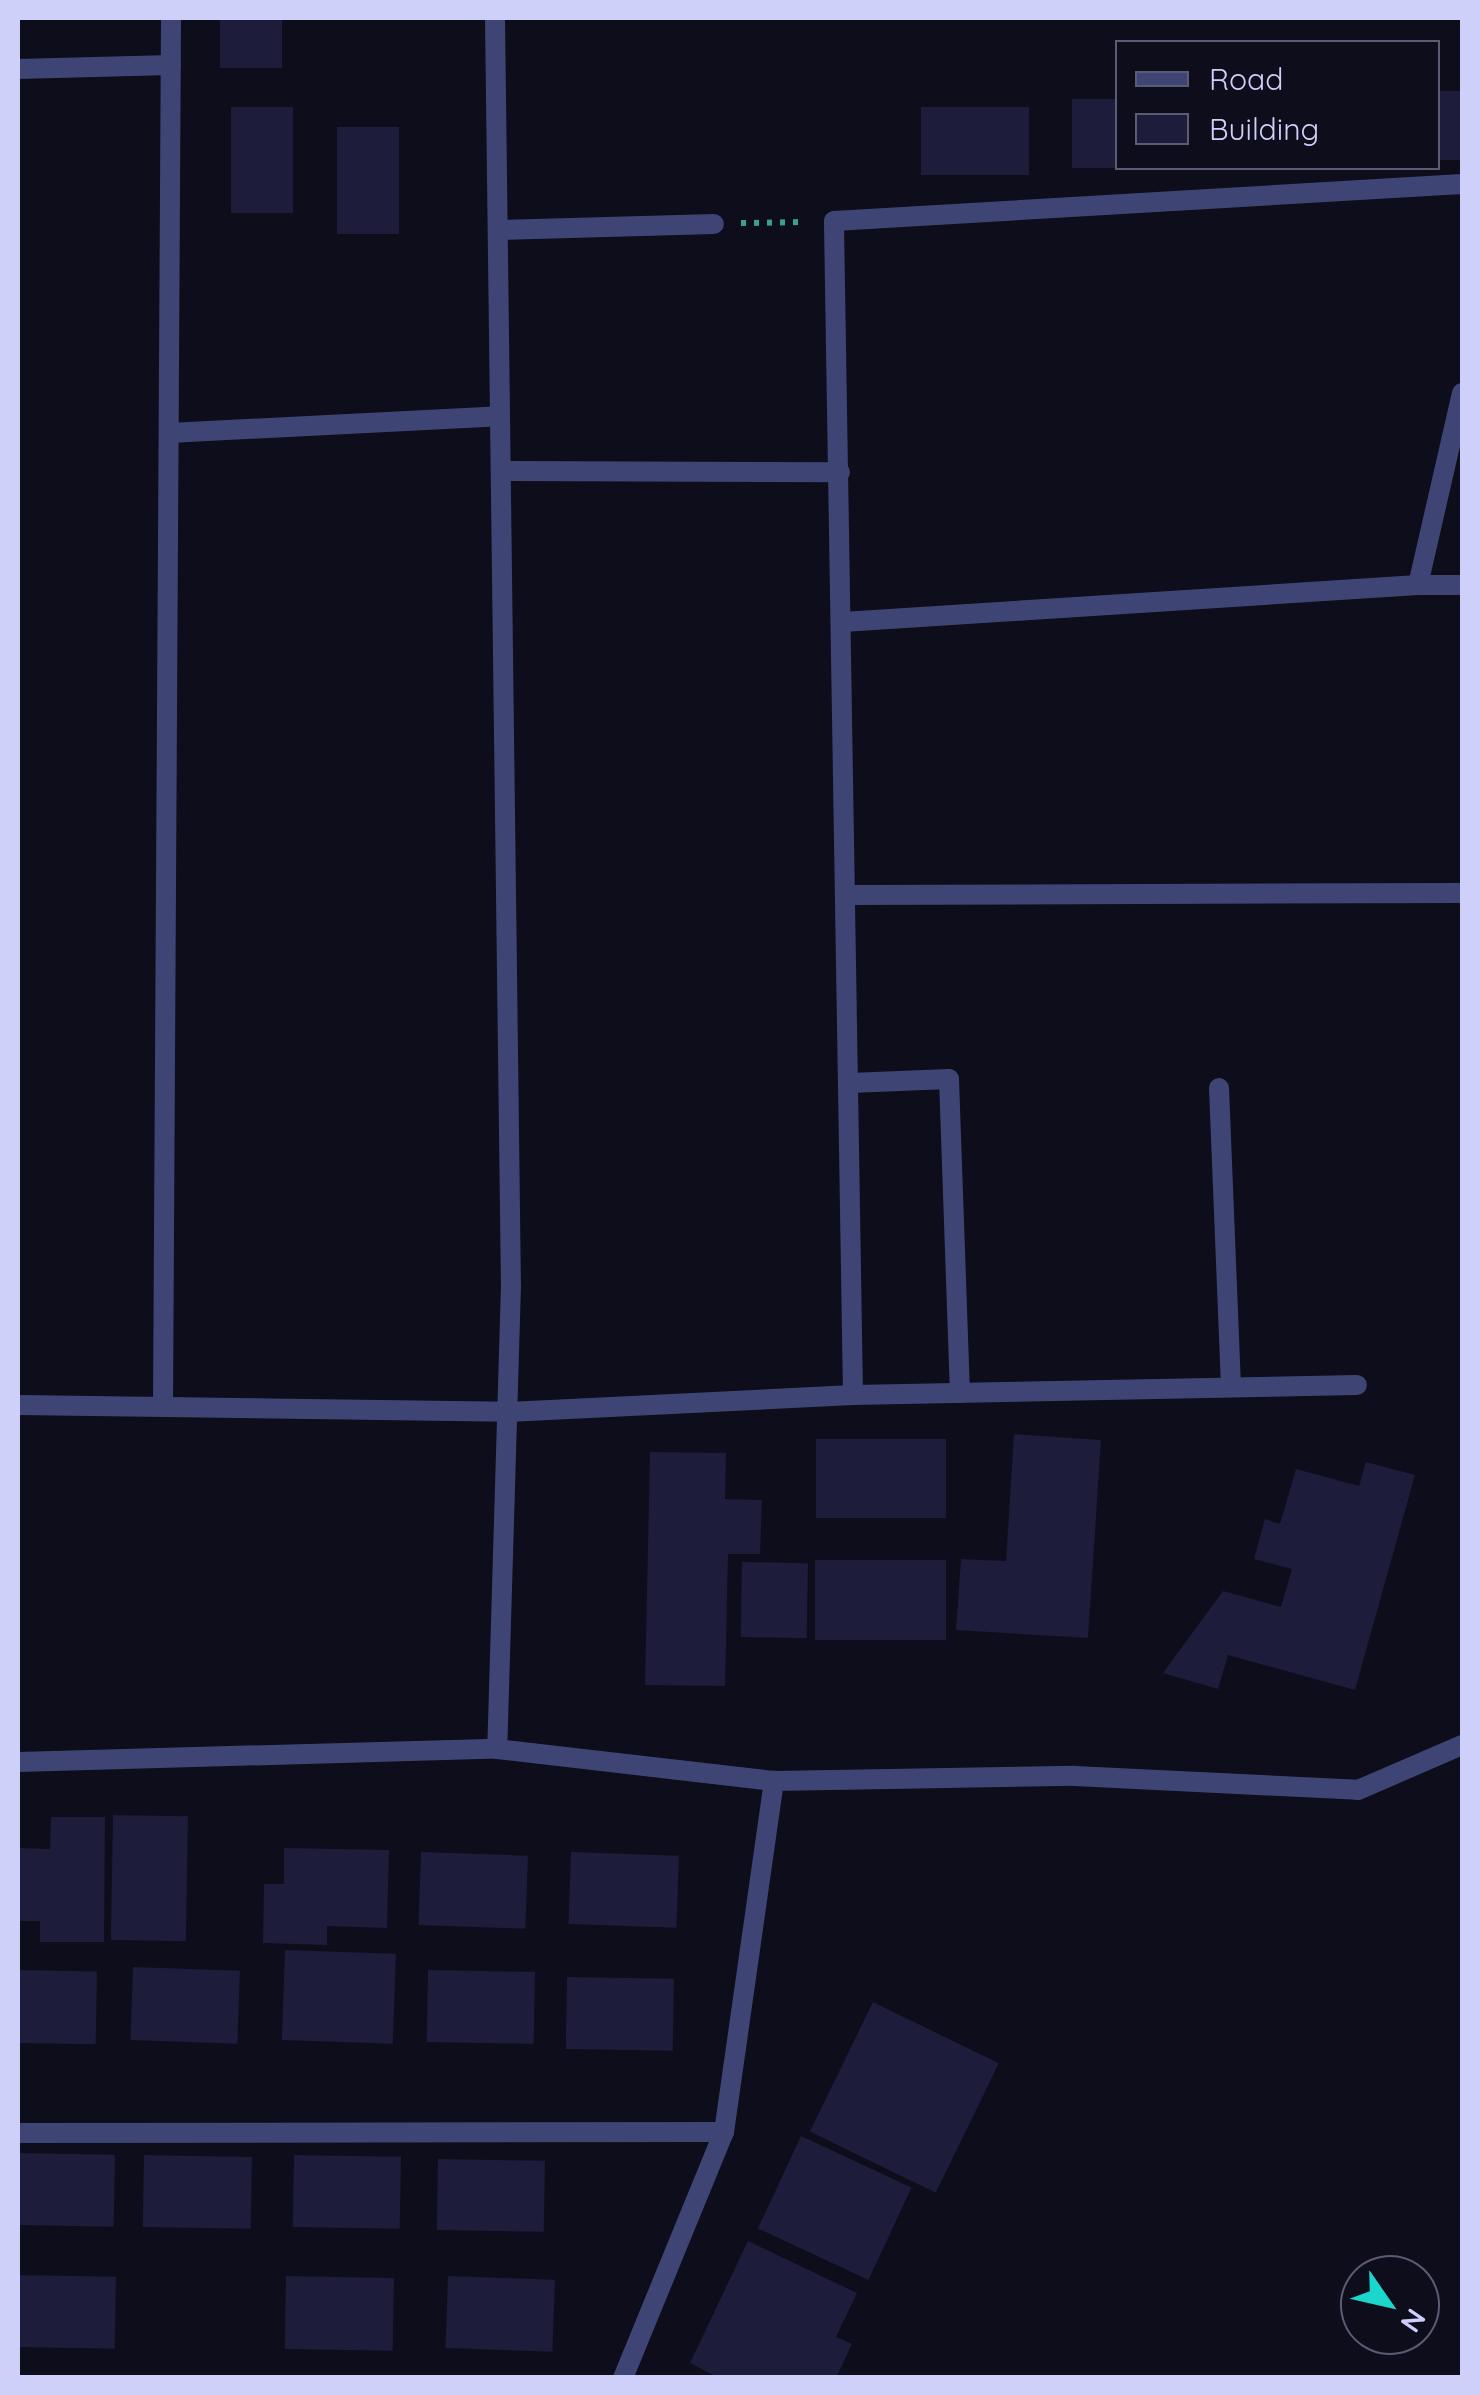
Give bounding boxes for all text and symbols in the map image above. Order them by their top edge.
legend [1115,40,1440,170]
text: Road [1209,60,1283,98]
text: Building [1209,110,1319,148]
north arrow [1340,2255,1440,2355]
text: N [1393,2303,1434,2339]

